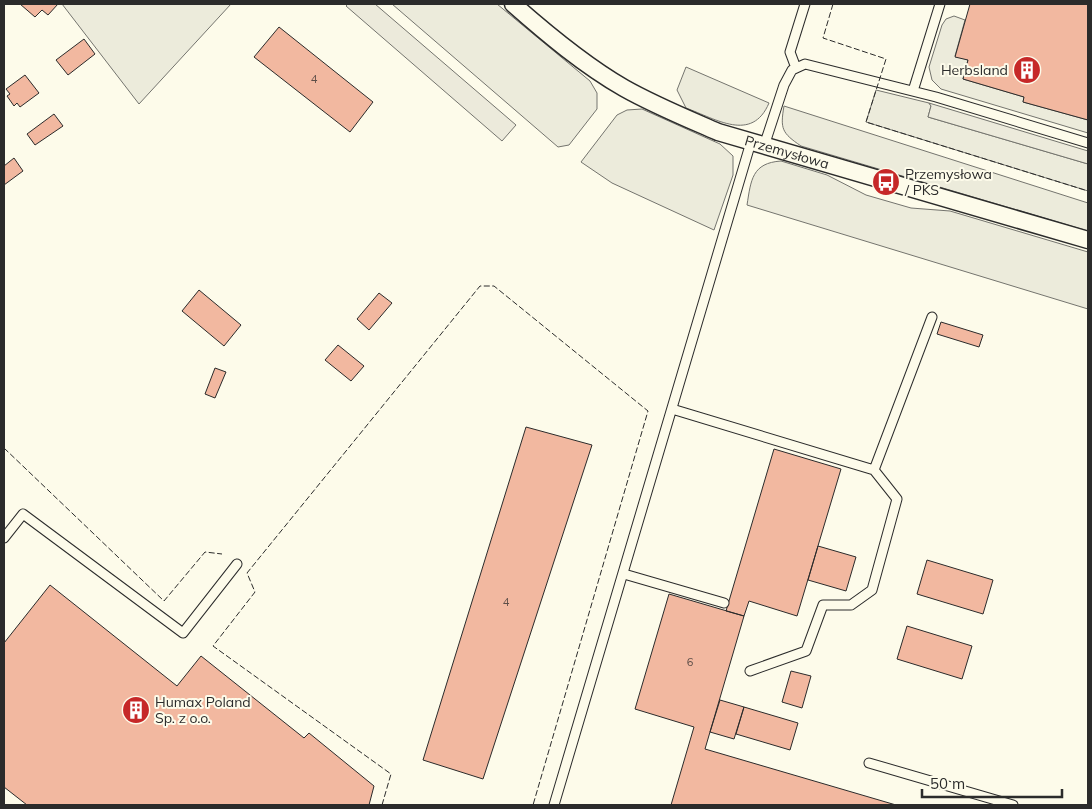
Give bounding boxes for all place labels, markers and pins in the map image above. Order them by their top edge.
building icon: Herbsland [1012,55,1042,85]
place label: Herbsland [941,61,1008,79]
place label: Przemysłowa / PKS [904,165,992,199]
bus stop icon: Przemysłowa / PKS [871,167,901,197]
place label: Humax Poland Sp. z o.o. [155,693,251,727]
building icon: Humax Poland Sp. z o.o. [121,695,151,725]

